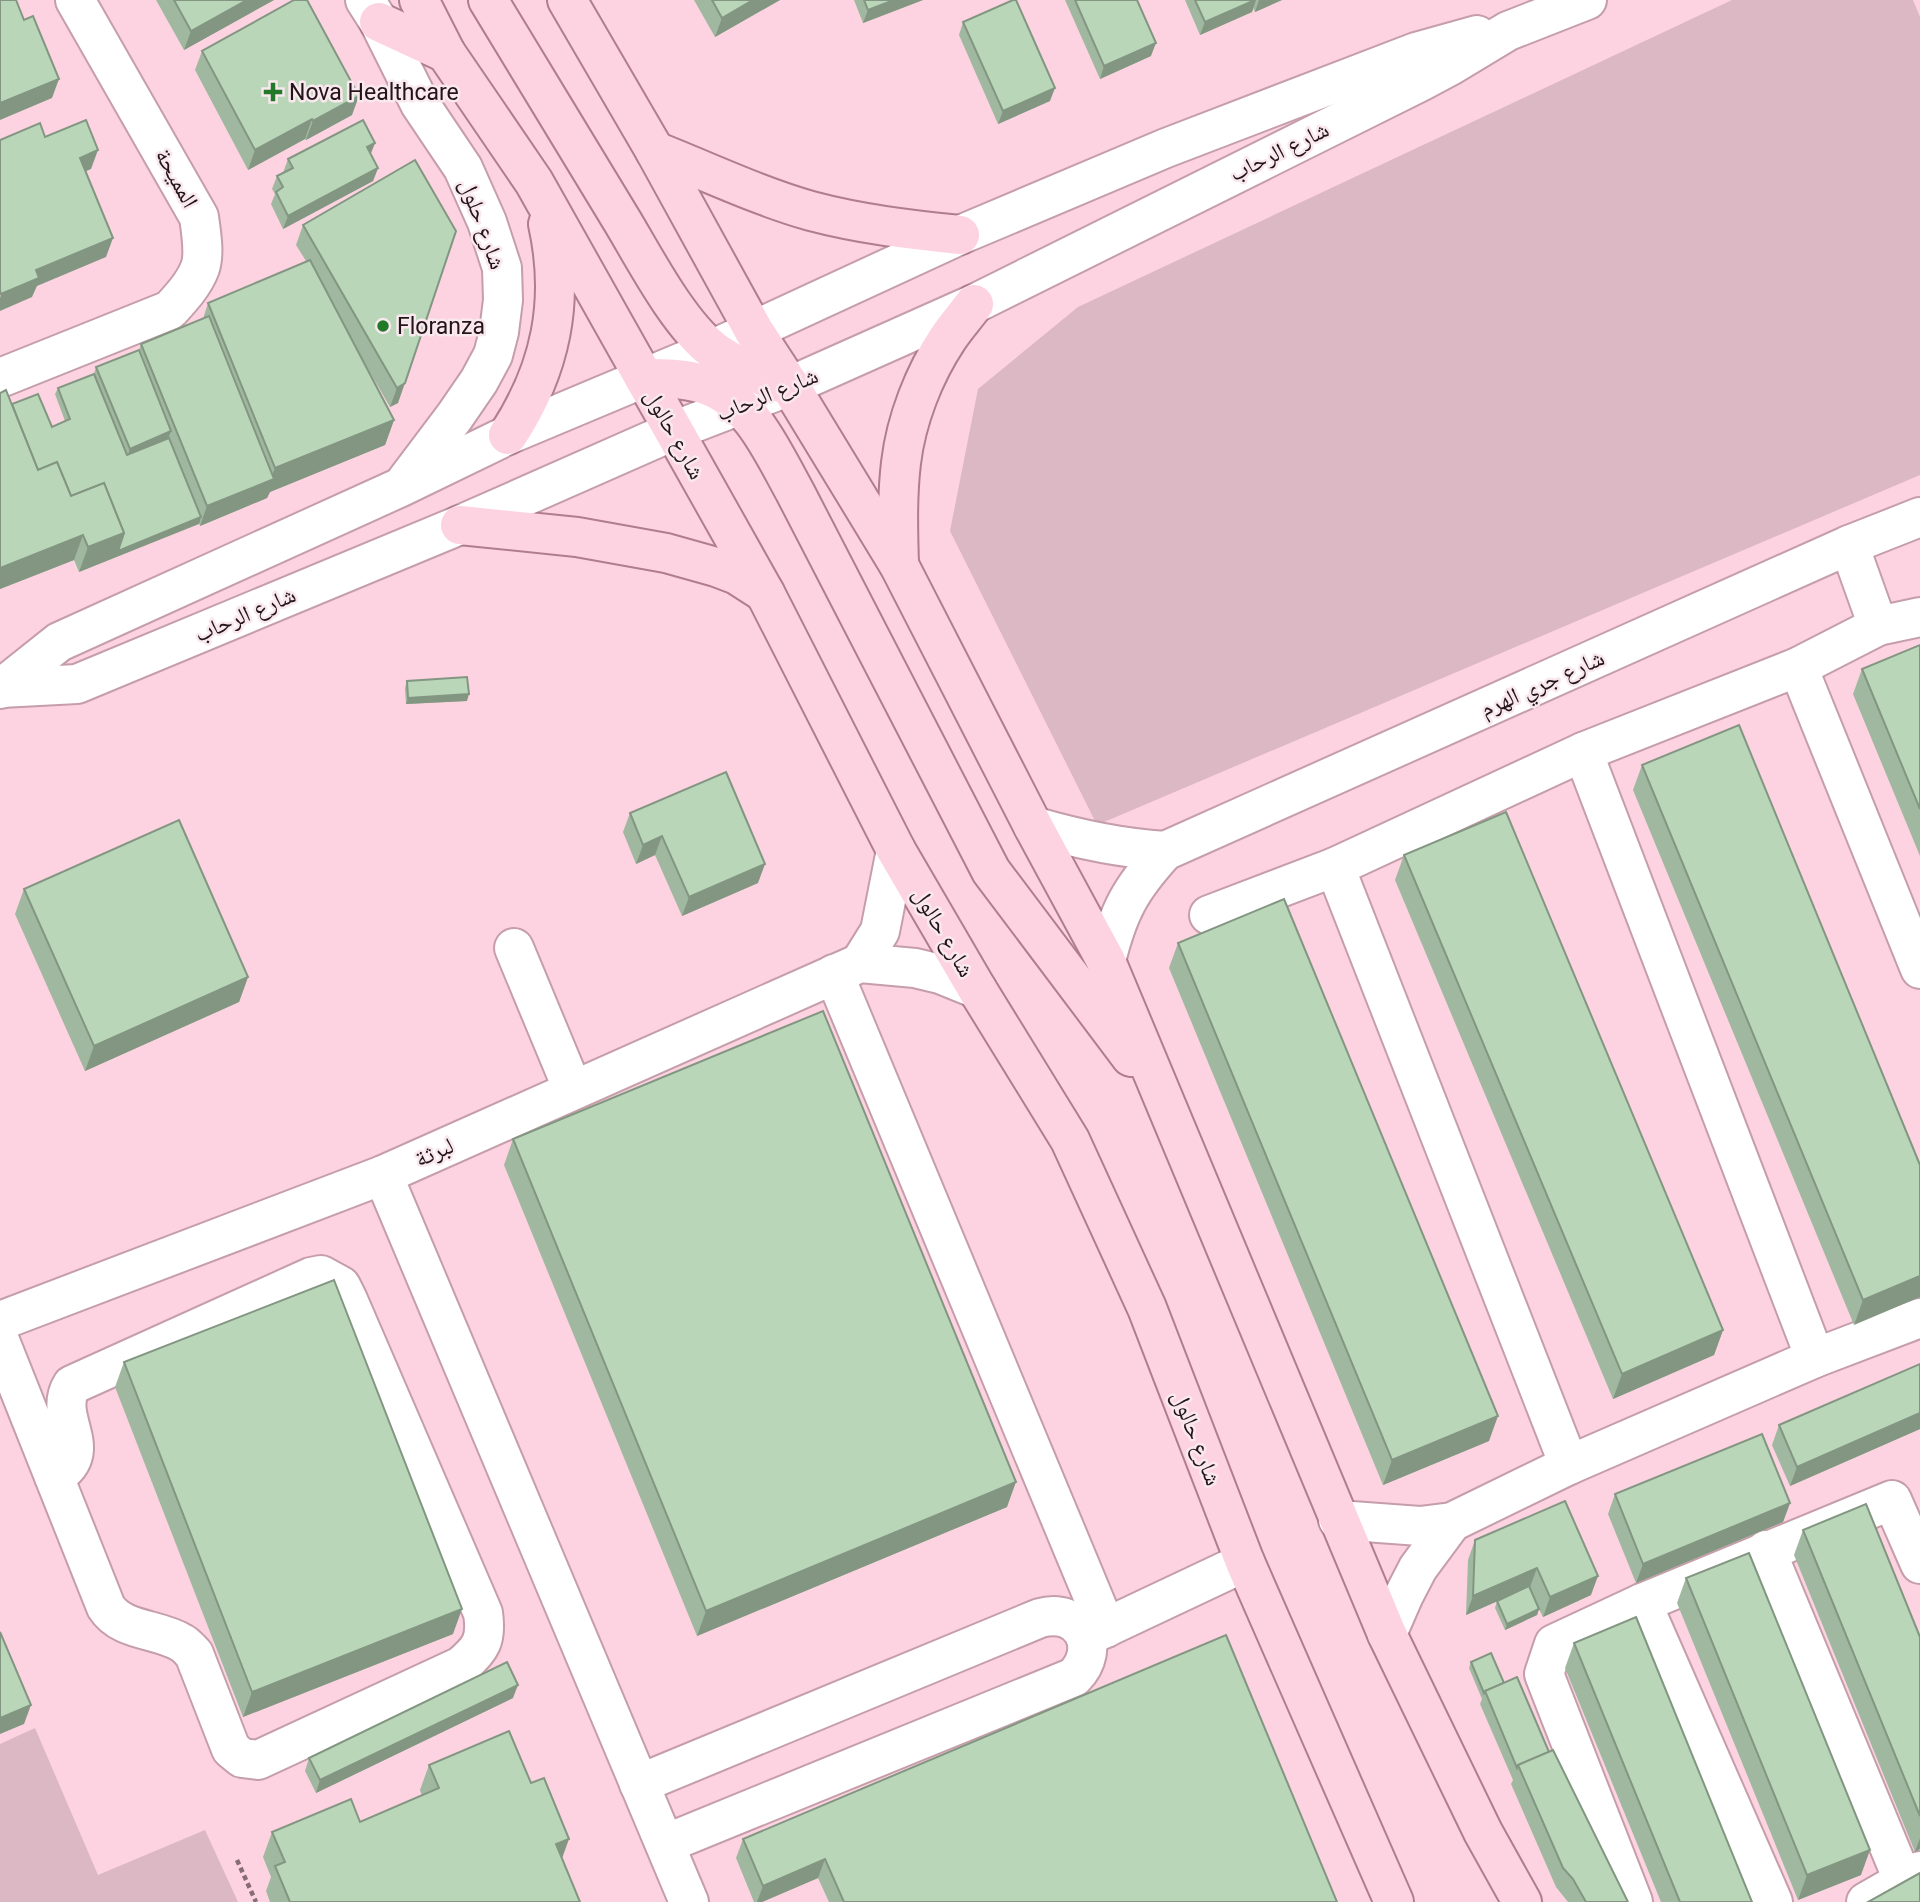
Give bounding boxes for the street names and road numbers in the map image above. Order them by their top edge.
street label: شارع الرحاب [1225,116,1334,188]
street label: المميحة [149,144,204,212]
street label: شارع حلول [453,175,511,273]
street label: شارع الرحاب [712,362,822,428]
street label: شارع حالول [638,384,710,485]
street label: شارع الرحاب [191,581,300,649]
street label: شارع جري الهرم [1476,644,1610,727]
street label: شارع حالول [906,883,980,982]
street label: لبرثة [411,1132,458,1173]
street label: شارع حالول [1165,1387,1227,1490]

